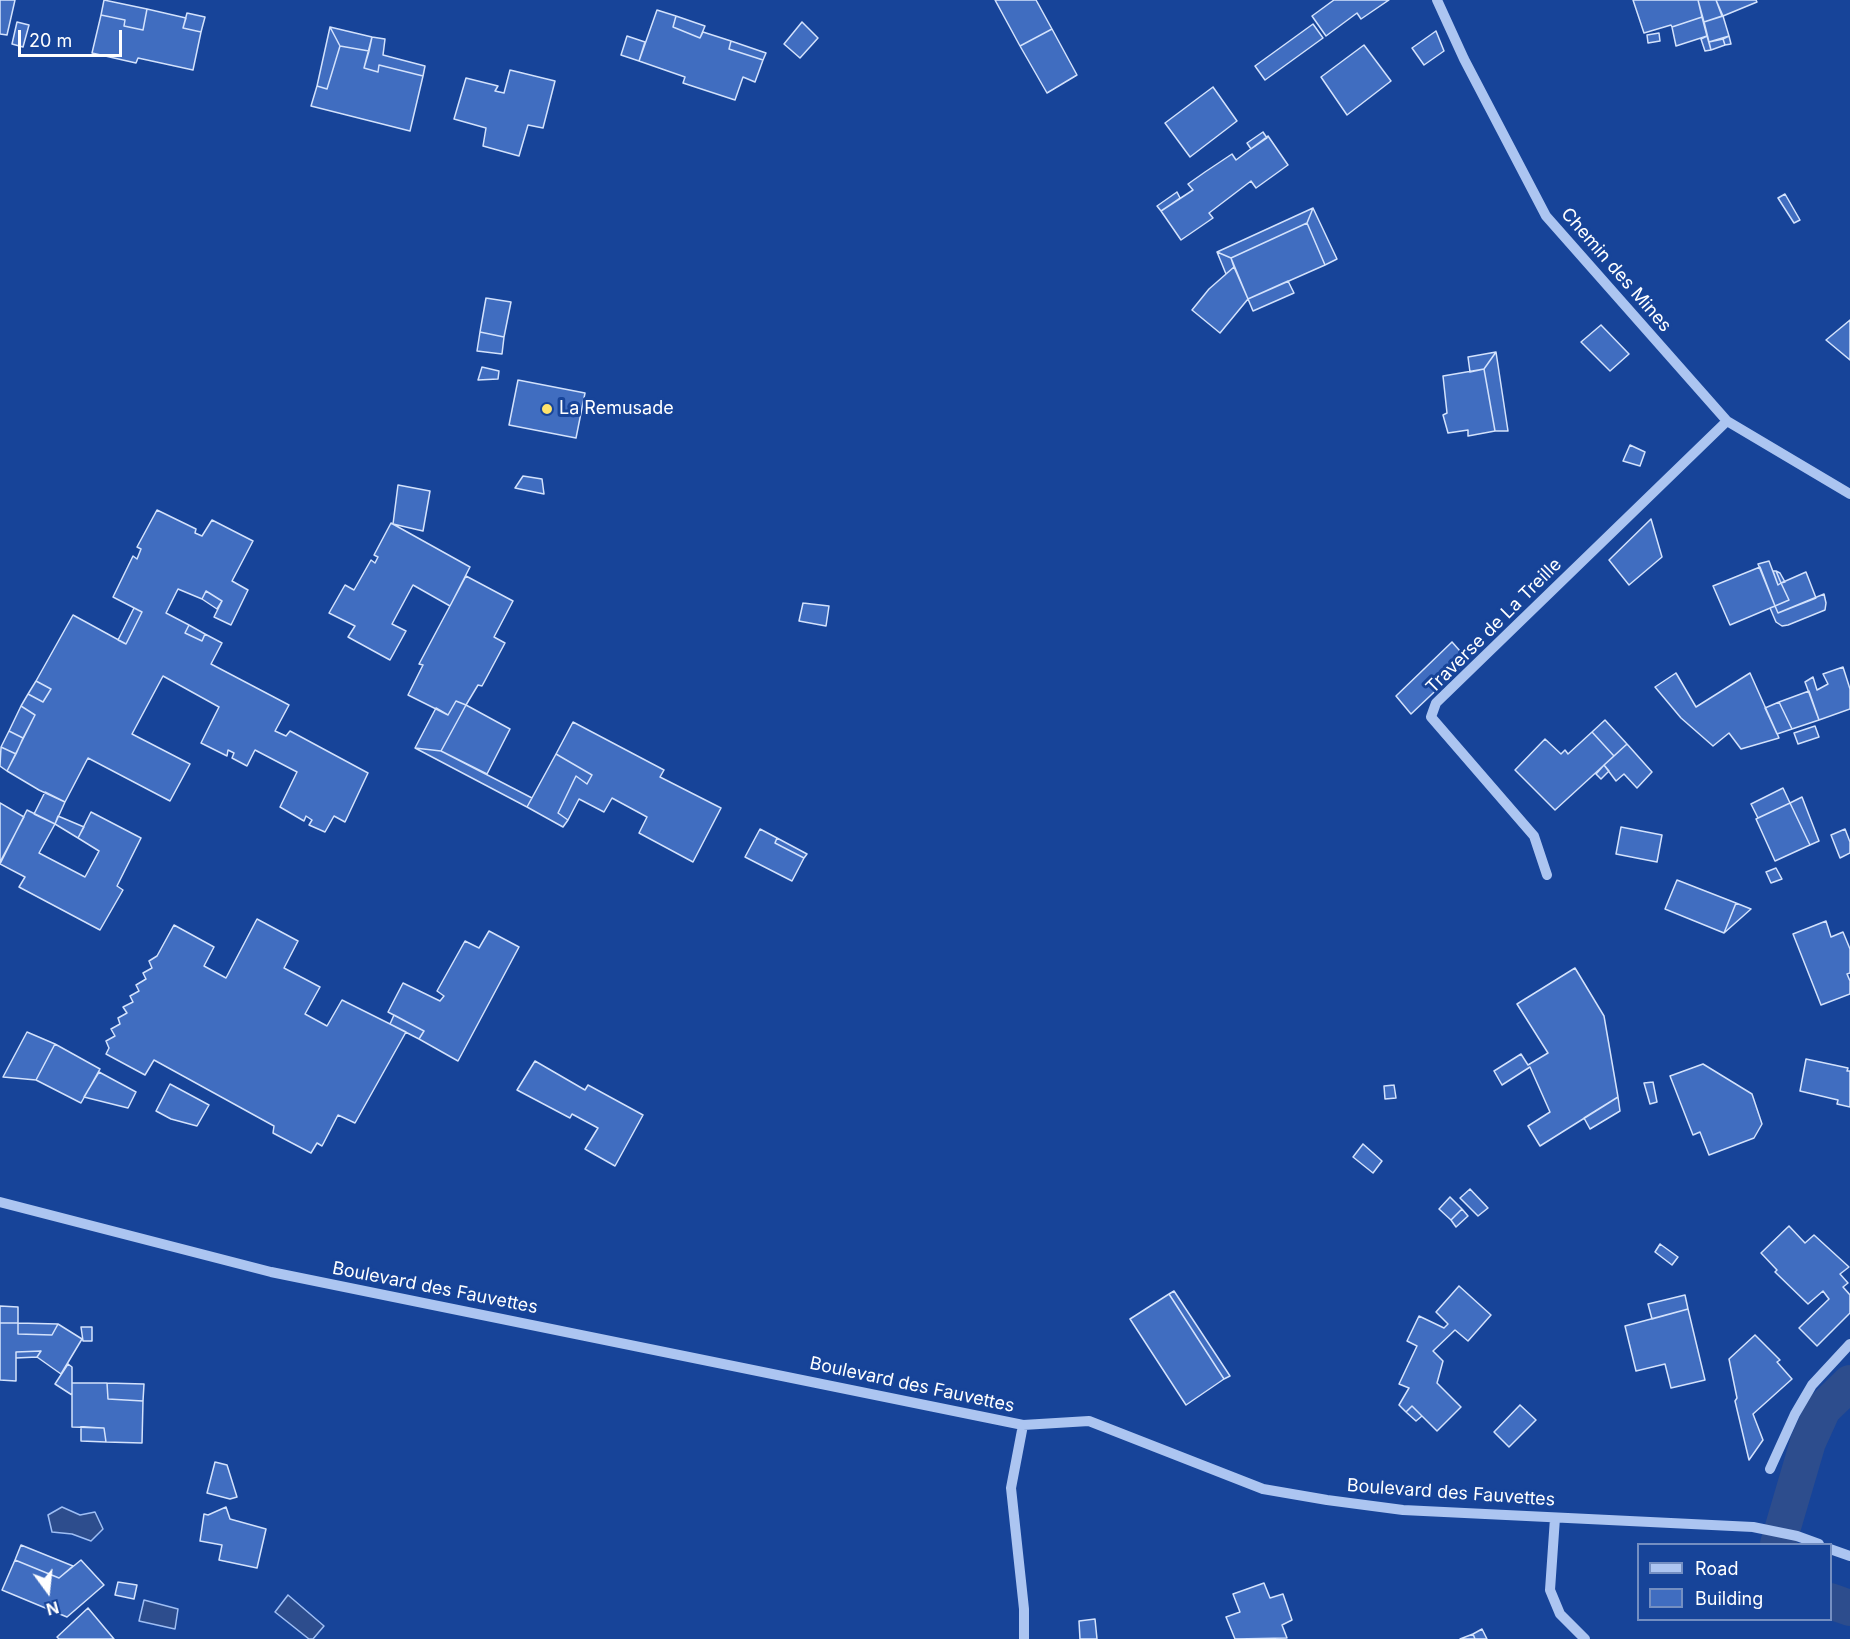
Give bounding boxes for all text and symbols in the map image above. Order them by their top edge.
scale bar [21,18,124,56]
text: 20 m [29,30,72,51]
street label: Chemin des Mines [1556,204,1676,336]
place label: La Remusade [559,398,674,420]
marker: La Remusade [540,402,554,416]
street label: Traverse de La Treille [1422,554,1566,698]
street label: Boulevard des Fauvettes [330,1257,540,1319]
street label: Boulevard des Fauvettes [808,1353,1016,1417]
street label: Boulevard des Fauvettes [1346,1475,1556,1511]
legend [1637,1543,1832,1621]
text: Road [1695,1558,1738,1579]
north arrow [18,1561,78,1621]
text: Building [1695,1588,1763,1609]
text: N [44,1597,61,1620]

